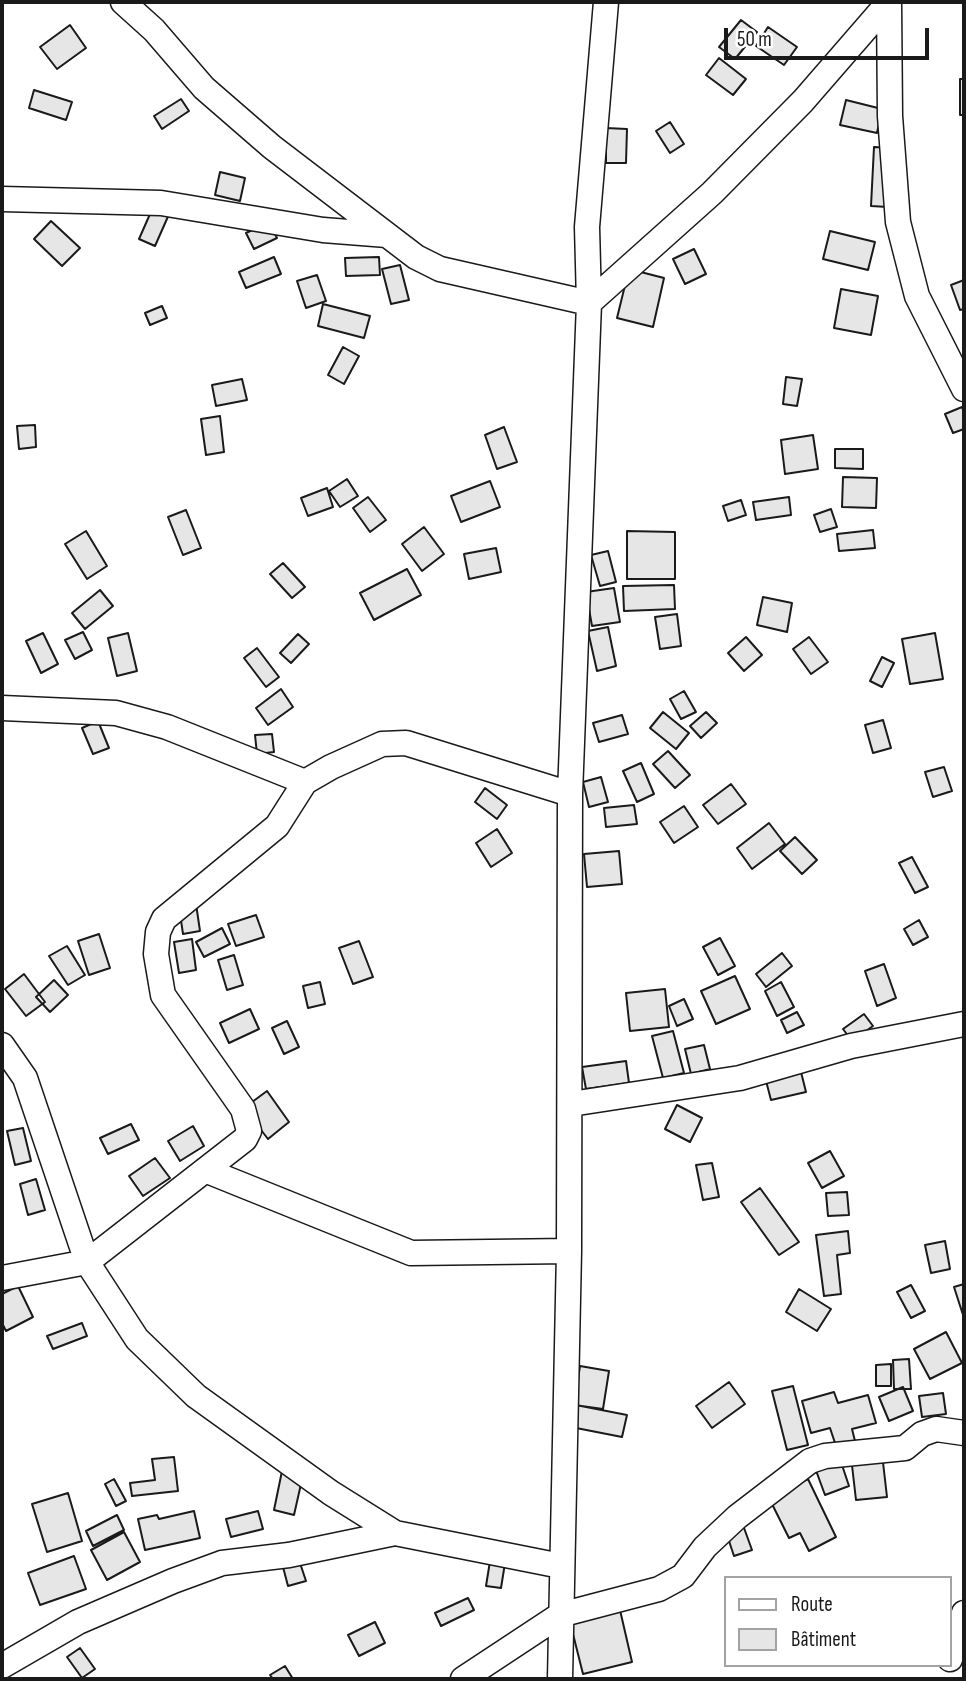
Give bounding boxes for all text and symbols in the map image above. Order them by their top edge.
scale bar [728,14,933,58]
text: 50 m [737,27,772,52]
legend [724,1576,952,1667]
text: Route [791,1592,833,1617]
text: Bâtiment [791,1627,856,1652]

